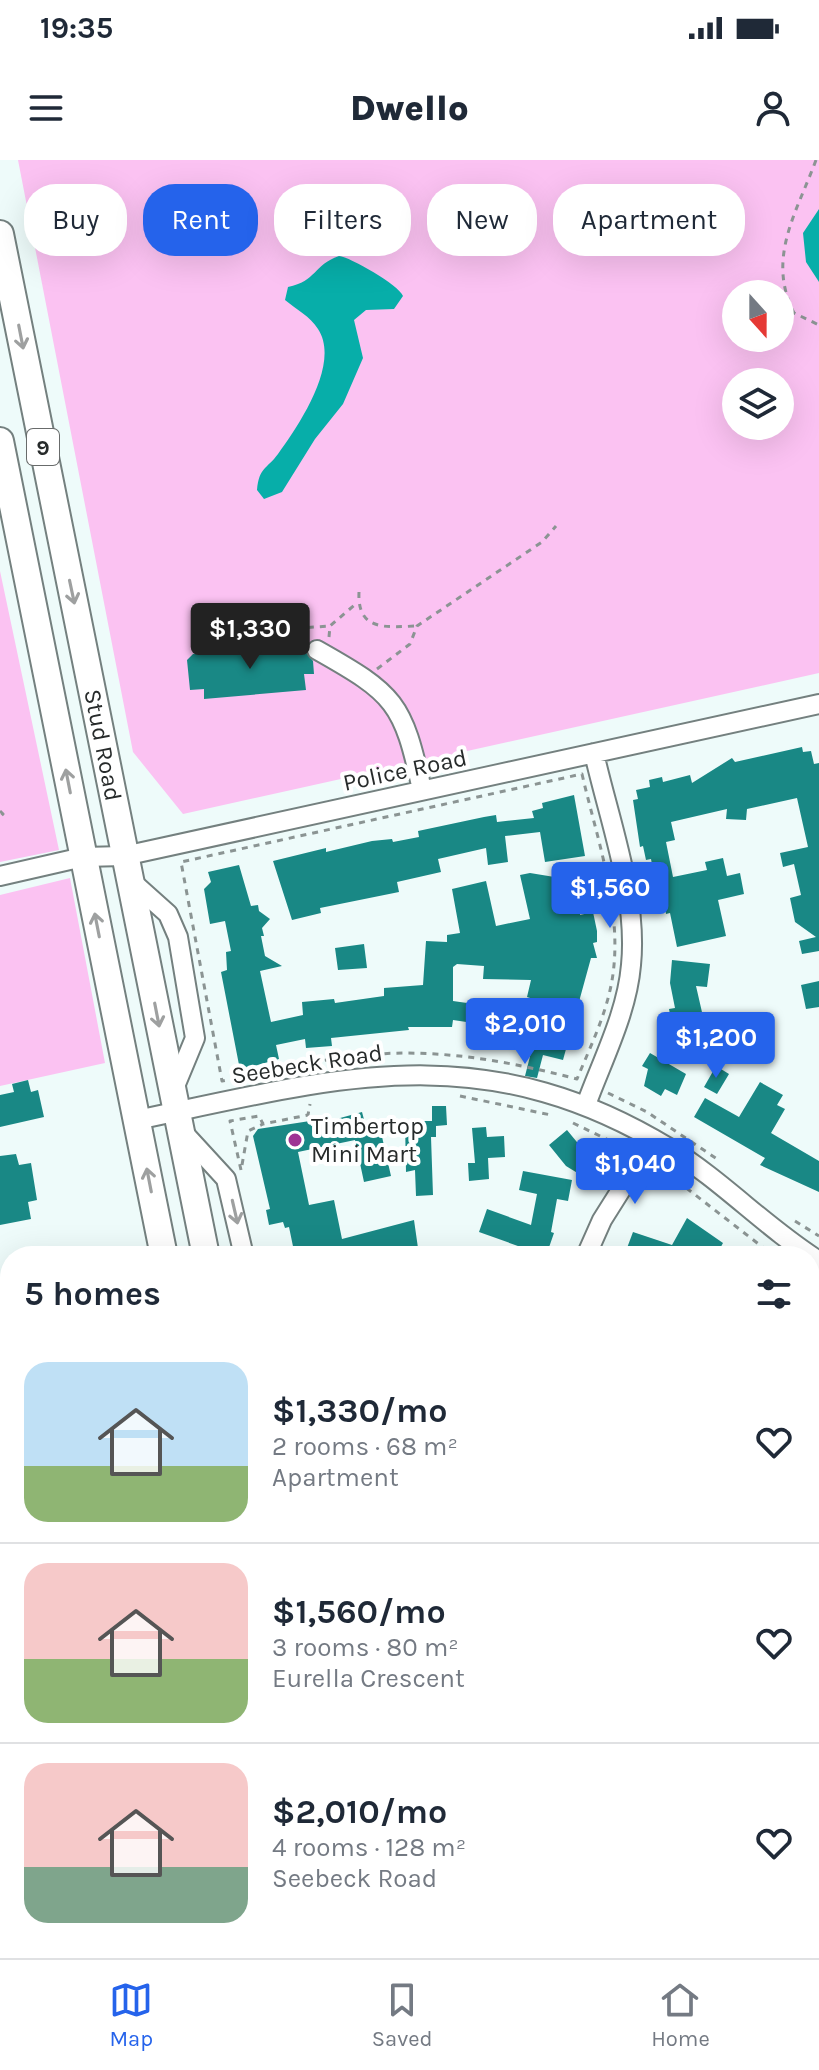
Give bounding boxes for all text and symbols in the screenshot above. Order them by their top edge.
text: 19:35 [40,10,113,46]
icon: menu [24,86,68,130]
icon: person [751,86,795,130]
text: Dwello [350,87,469,129]
chip: Buy [24,184,127,256]
chip: Rent [143,184,258,256]
chip: Filters [274,184,411,256]
chip: New [427,184,537,256]
chip: Apartment [553,184,745,256]
north arrow [722,280,794,352]
map controls [722,280,794,440]
one-way arrow [14,324,29,350]
button: layers [722,368,794,440]
road number: 9 [27,429,59,465]
one-way arrow [66,579,81,605]
pin: $1,330 [185,603,315,671]
text: $1,330 [209,613,291,644]
street label: Stud Road [78,687,128,803]
street label: Police Road [340,743,470,797]
one-way arrow [60,768,75,794]
pin: $1,560 [545,862,675,930]
text: $1,560 [569,872,651,903]
one-way arrow [89,912,104,938]
pin: $2,010 [460,998,590,1066]
one-way arrow [150,1001,165,1027]
text: $2,010 [484,1008,566,1039]
pin: $1,200 [651,1012,781,1080]
text: $1,200 [675,1022,757,1053]
street label: Seebeck Road [229,1038,385,1090]
place label: Timbertop Mini Mart [311,1112,424,1168]
marker: Timbertop Mini Mart [286,1131,304,1149]
pin: $1,040 [570,1138,700,1206]
text: $1,040 [594,1148,676,1179]
one-way arrow [140,1167,155,1193]
one-way arrow [228,1199,243,1224]
icon: filters [752,1272,796,1316]
text: 5 homes [24,1274,161,1314]
text: $1,330/mo [272,1391,448,1431]
icon: home [88,1394,184,1490]
icon: heart [752,1420,796,1464]
text: 2 rooms · 68 m² [272,1431,458,1462]
text: Apartment [272,1462,399,1493]
text: $1,560/mo [272,1592,446,1632]
icon: home [88,1595,184,1691]
icon: heart [752,1621,796,1665]
text: 3 rooms · 80 m² [272,1632,459,1663]
text: Eurella Crescent [272,1663,465,1694]
text: $2,010/mo [272,1792,447,1832]
icon: home [88,1795,184,1891]
icon: heart [752,1821,796,1865]
text: 4 rooms · 128 m² [272,1832,466,1863]
text: Seebeck Road [272,1863,437,1894]
tab: Map [109,1978,153,2052]
tab: Saved [372,1978,433,2052]
tab: Home [651,1978,710,2052]

